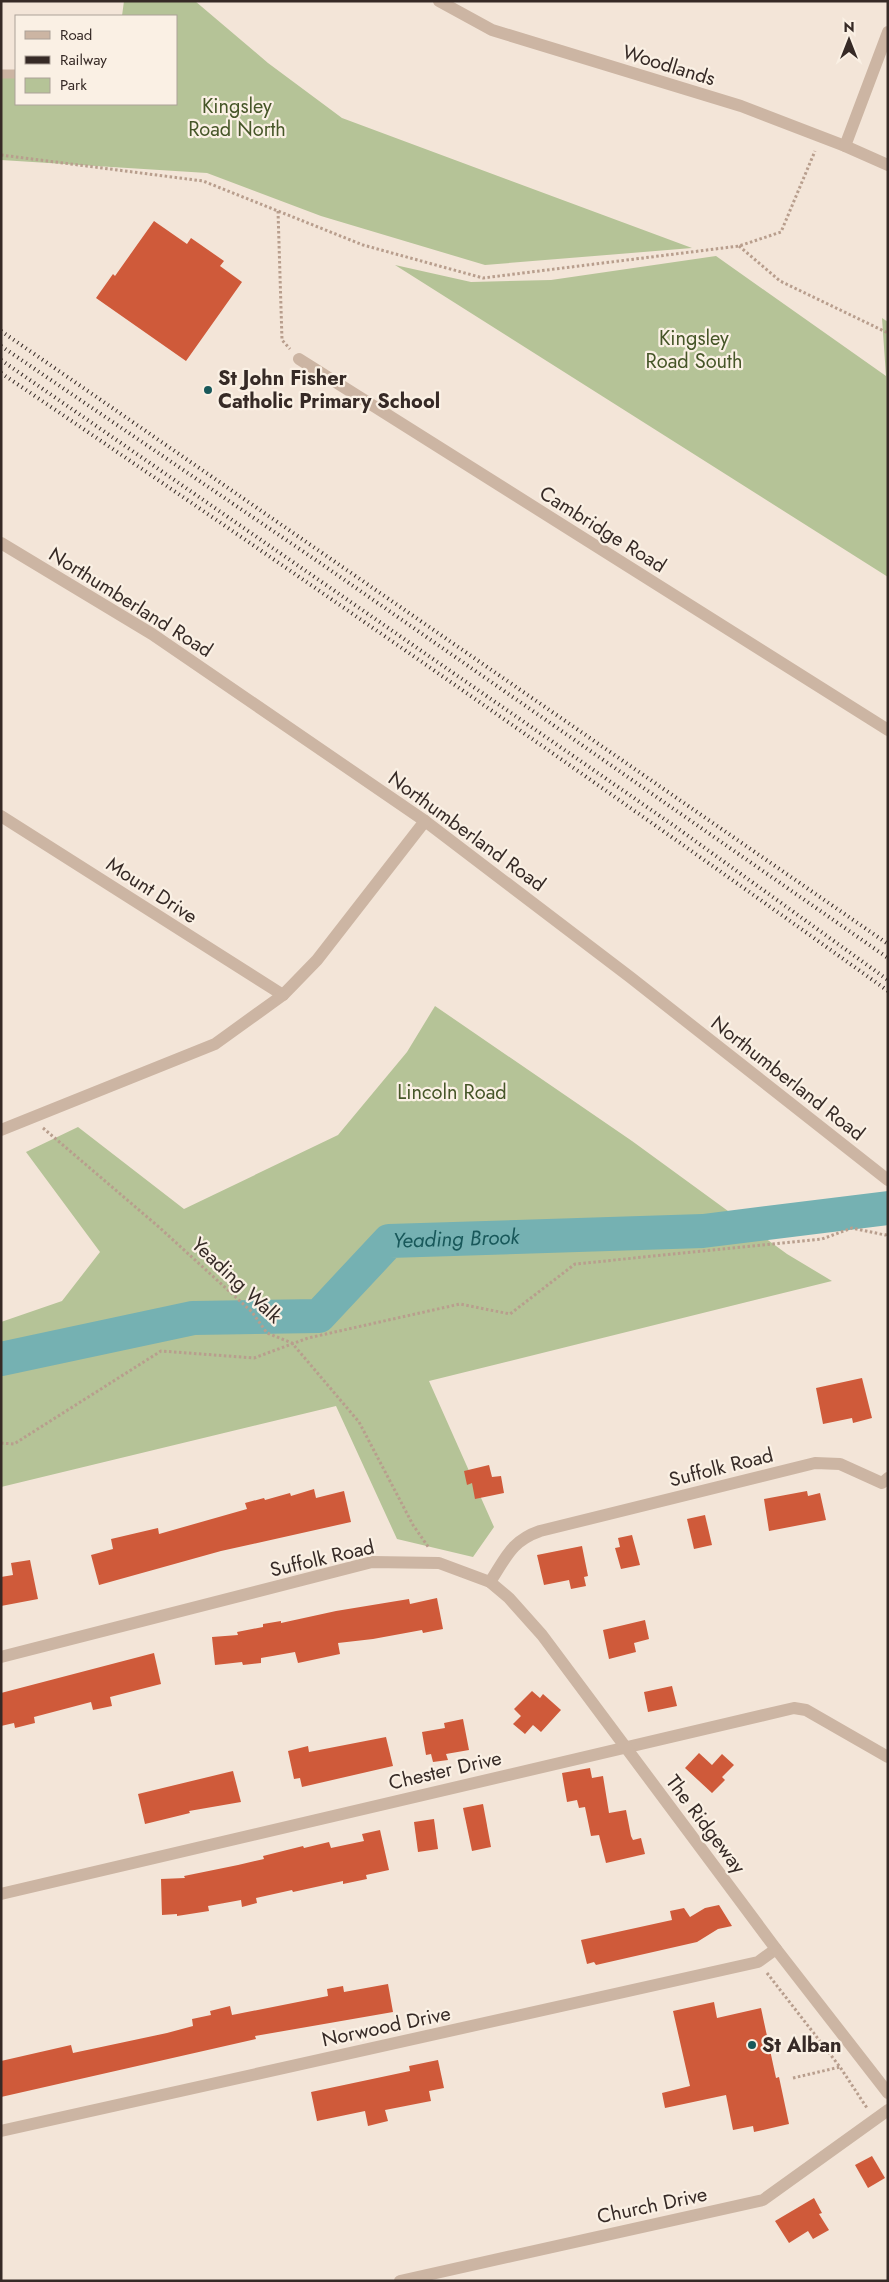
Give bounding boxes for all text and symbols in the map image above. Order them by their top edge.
legend [15,15,178,105]
north arrow [824,15,874,65]
text: N [843,17,855,37]
text: Road [60,24,92,46]
street label: Woodlands [619,38,719,93]
text: Railway [60,49,107,71]
text: Park [60,74,87,96]
park label: Kingsley Road North [188,92,286,144]
park label: Kingsley Road South [646,324,742,376]
place label: St John Fisher Catholic Primary School [218,364,440,416]
marker: St John Fisher Catholic Primary School [202,384,214,396]
street label: Cambridge Road [534,479,672,580]
street label: Northumberland Road [43,540,218,665]
street label: Northumberland Road [382,764,551,899]
street label: Mount Drive [100,850,203,931]
street label: Northumberland Road [704,1009,871,1148]
park label: Lincoln Road [397,1078,507,1107]
water label: Yeading Brook [392,1222,521,1256]
street label: Yeading Walk [185,1231,289,1330]
street label: Suffolk Road [666,1441,776,1494]
street label: Suffolk Road [267,1532,377,1585]
street label: Chester Drive [386,1743,504,1798]
street label: The Ridgeway [659,1769,753,1880]
street label: Norwood Drive [319,1999,453,2054]
place label: St Alban [762,2031,842,2060]
marker: St Alban [746,2039,758,2051]
street label: Church Drive [594,2180,710,2231]

